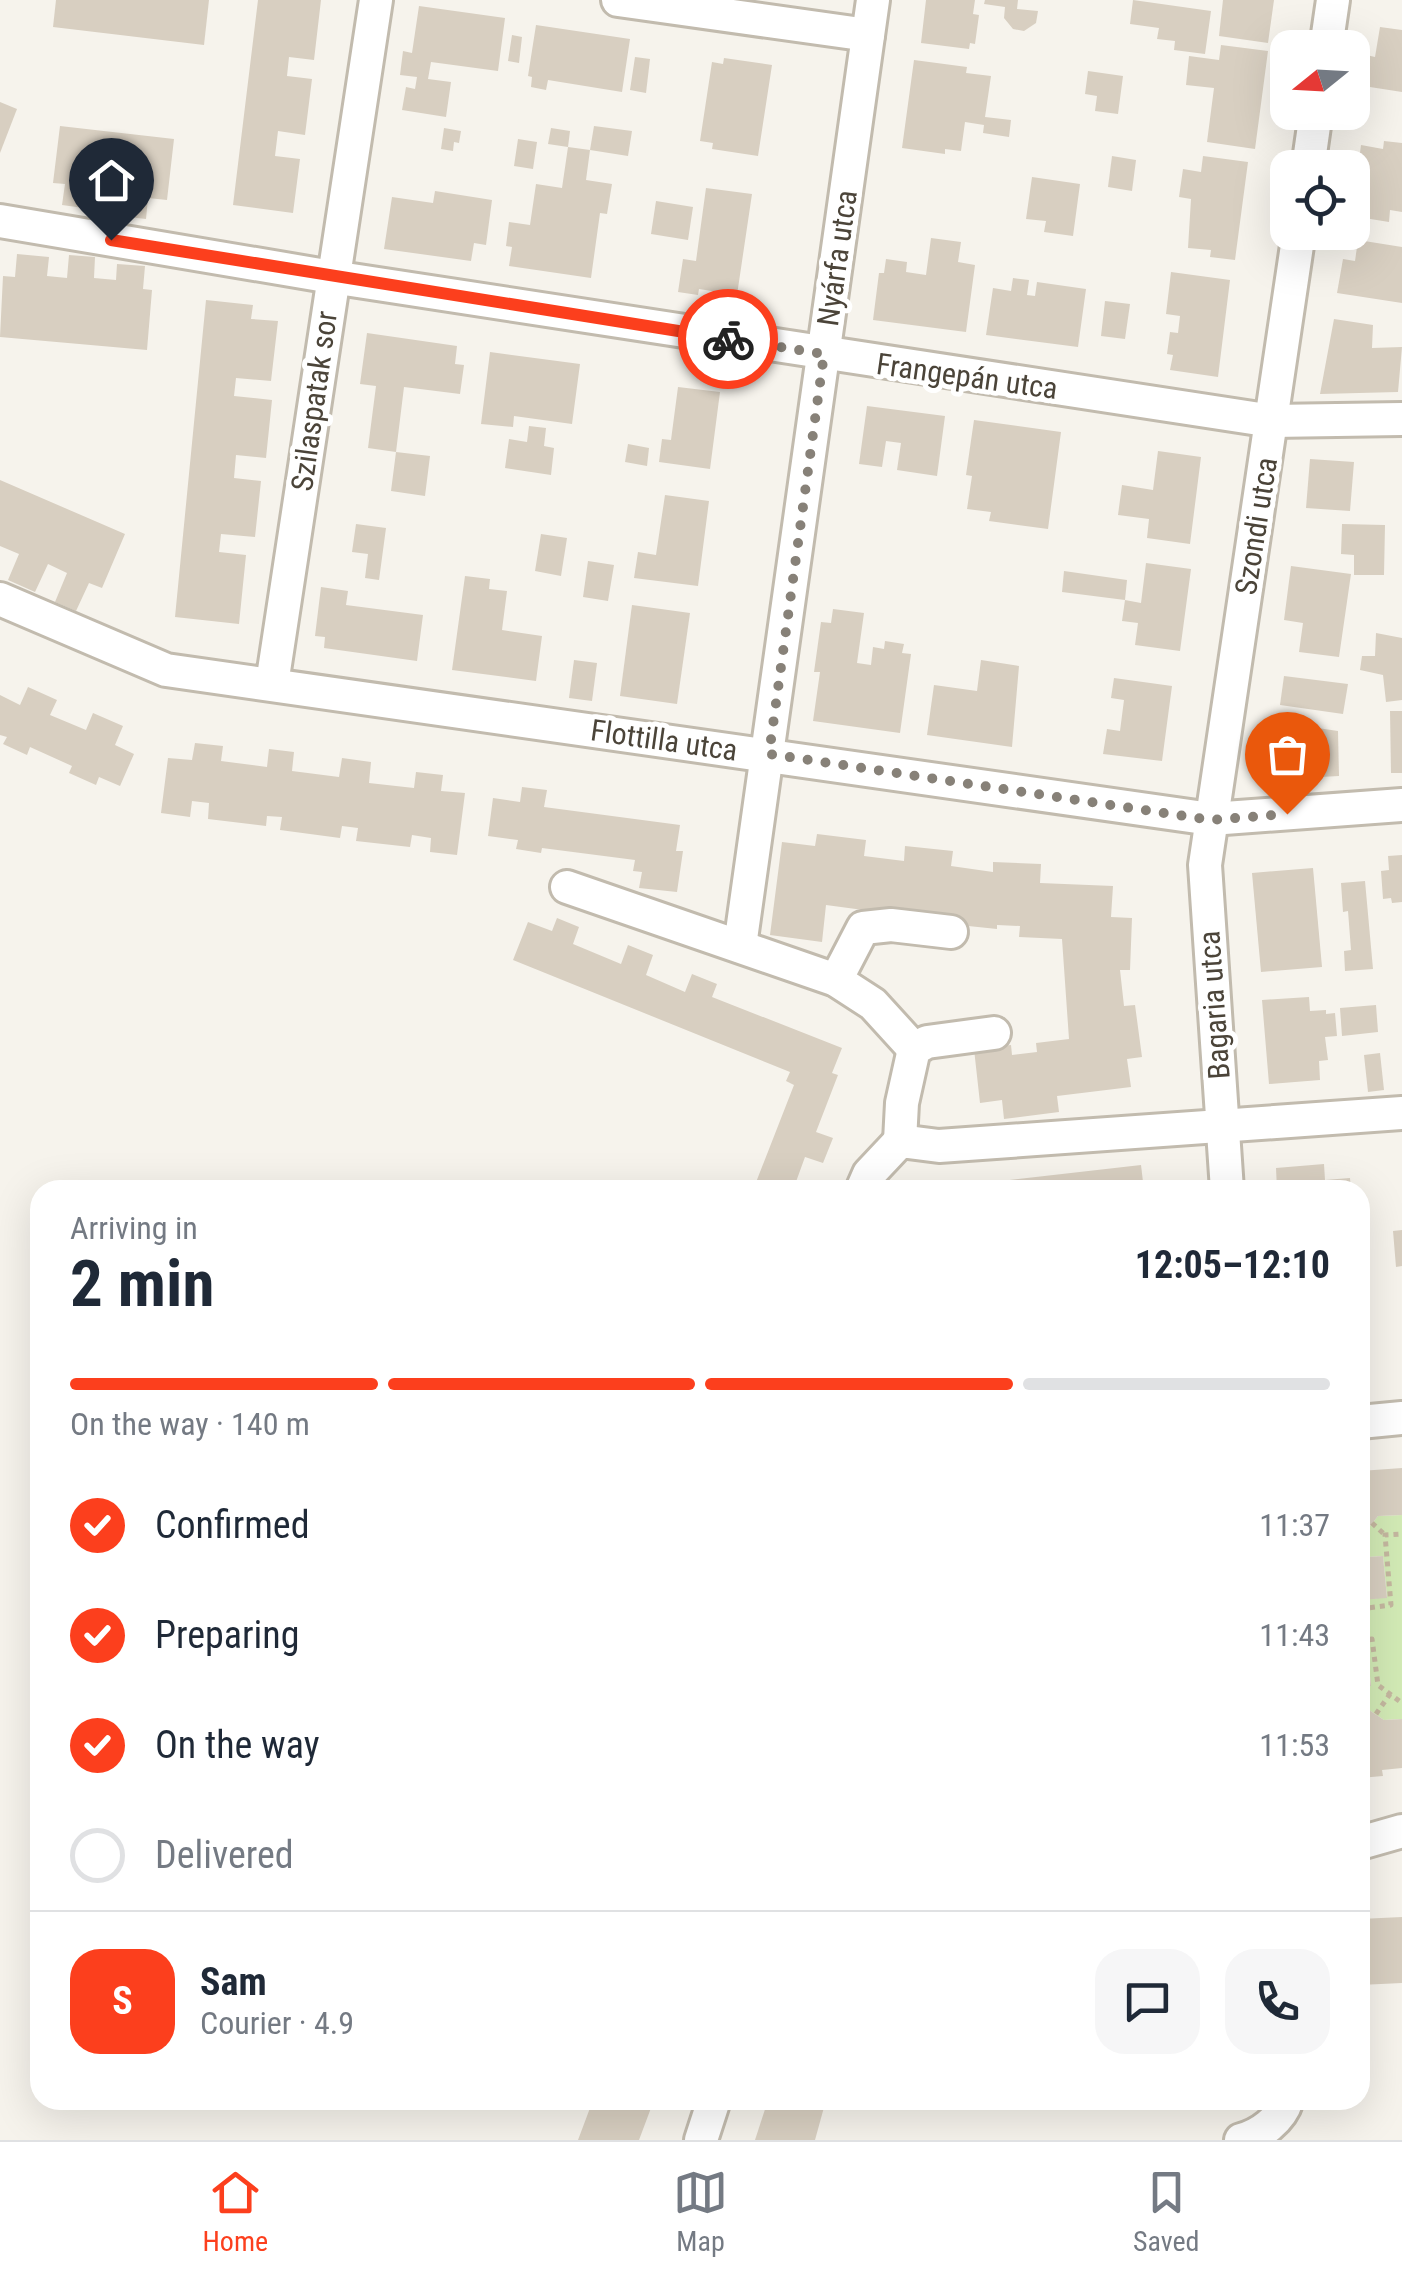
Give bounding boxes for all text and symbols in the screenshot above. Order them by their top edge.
north arrow [1270,30,1370,130]
map controls [1270,30,1370,250]
pin [69,138,154,241]
button: locate [1270,150,1370,250]
icon: home [84,153,139,208]
street label: Nyárfa utca [810,188,864,328]
courier [678,289,778,389]
street label: Szilaspatak sor [284,309,344,493]
icon: bike [701,312,756,367]
street label: Frangepán utca [874,346,1060,406]
street label: Szondi utca [1228,455,1284,597]
street label: Flottilla utca [588,712,740,768]
pin [1245,712,1330,815]
icon: bag [1260,727,1315,782]
street label: Bagaria utca [1191,930,1237,1080]
text: Arriving in [70,1209,198,1247]
text: 12:05–12:10 [1135,1243,1330,1287]
text: 2 min [70,1246,214,1322]
text: On the way · 140 m [70,1405,310,1443]
icon: check [70,1498,125,1553]
text: Confirmed [155,1503,310,1547]
text: 11:37 [1259,1506,1330,1544]
icon: check [70,1608,125,1663]
text: Preparing [155,1613,300,1657]
text: 11:43 [1259,1616,1330,1654]
icon: check [70,1718,125,1773]
text: On the way [155,1723,320,1767]
text: 11:53 [1259,1726,1330,1764]
text: Delivered [155,1833,294,1877]
button: chat [1095,1949,1200,2054]
button: phone [1225,1949,1330,2054]
text: Sam [200,1960,267,2004]
text: S [112,1979,133,2023]
text: Courier · 4.9 [200,2004,354,2042]
tab: Home [202,2165,268,2258]
tab: Map [673,2165,728,2258]
tab: Saved [1133,2165,1200,2258]

